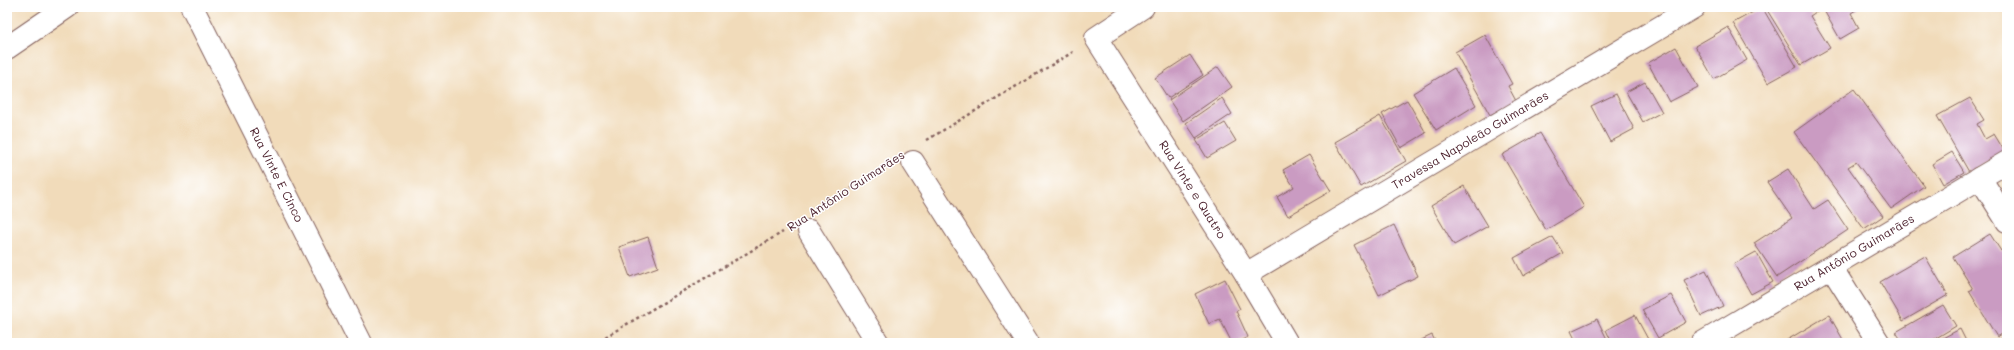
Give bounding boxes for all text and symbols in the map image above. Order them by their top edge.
street label: Travessa Napoleão Guimarães [1388,87,1551,192]
street label: Rua Vinte E Cinco [247,124,308,225]
street label: Rua Vinte e Quatro [1156,137,1230,241]
street label: Rua Antônio Guimarães [784,146,907,234]
street label: Rua Antônio Guimarães [1791,210,1917,294]

